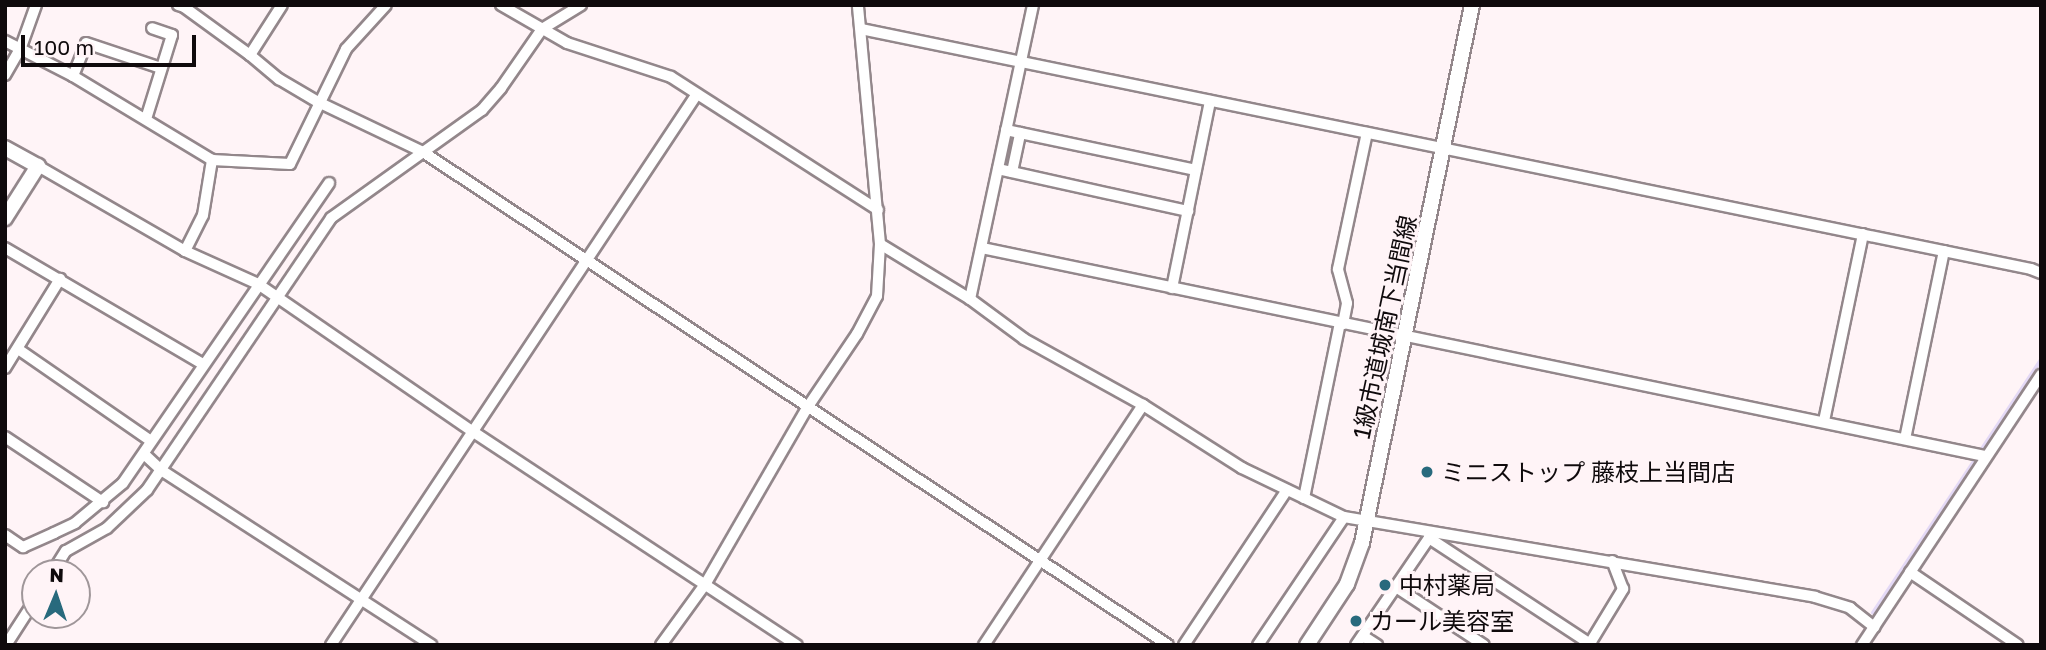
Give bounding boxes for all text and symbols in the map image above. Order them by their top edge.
scale bar [24,21,200,65]
text: 100 m [34,34,94,60]
street label: 1級市道城南下当間線 [1346,213,1422,441]
place label: ミニストップ 藤枝上当間店 [1441,458,1735,486]
marker: ミニストップ 藤枝上当間店 [1419,464,1435,480]
north arrow [21,559,91,629]
text: N [49,563,64,586]
place label: 中村薬局 [1399,571,1495,599]
marker: 中村薬局 [1377,577,1393,593]
place label: カール美容室 [1370,607,1514,635]
marker: カール美容室 [1348,613,1364,629]

